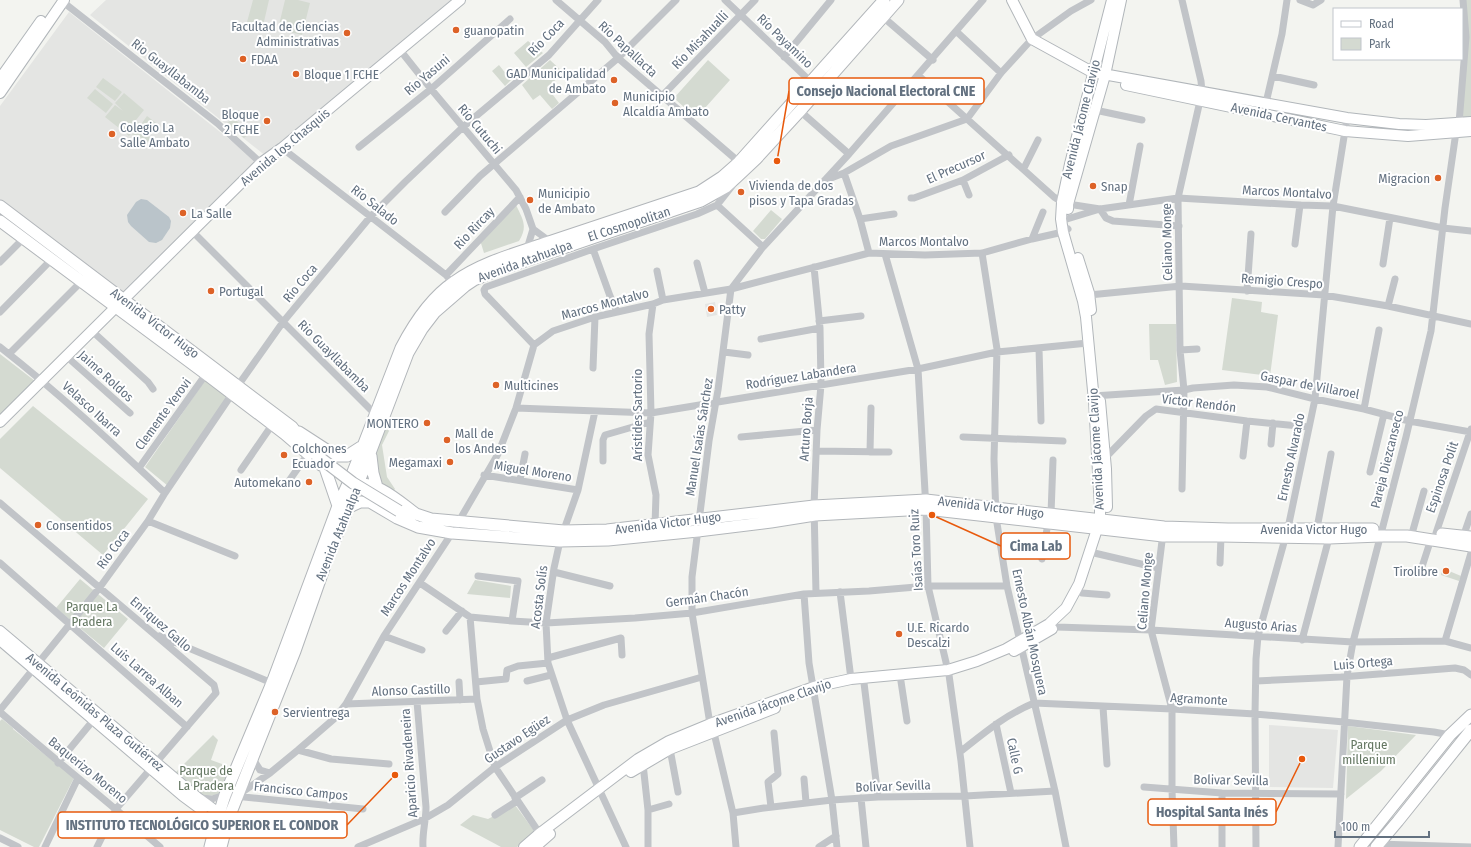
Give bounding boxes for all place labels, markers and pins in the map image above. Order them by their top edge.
place label: Facultad de Ciencias Administrativas [231,19,339,49]
place label: guanopatin [464,23,524,38]
marker: guanopatin [451,25,461,35]
marker: Facultad de Ciencias Administrativas [342,28,352,38]
place label: FDAA [251,52,278,67]
marker: FDAA [238,54,248,64]
place label: GAD Municipalidad de Ambato [506,66,606,96]
place label: Bloque 1 FCHE [304,67,379,82]
marker: Bloque 1 FCHE [291,69,301,79]
marker: GAD Municipalidad de Ambato [609,75,619,85]
callout: Consejo Nacional Electoral CNE [789,78,984,104]
place label: Municipio Alcaldía Ambato [623,89,709,119]
marker: Municipio Alcaldía Ambato [610,98,620,108]
place label: Bloque 2 FCHE [221,107,259,137]
marker: Bloque 2 FCHE [262,116,272,126]
place label: Colegio La Salle Ambato [120,120,190,150]
marker: Colegio La Salle Ambato [107,129,117,139]
place label: Migracion [1378,171,1430,186]
marker: Migracion [1433,173,1443,183]
place label: Vivienda de dos pisos y Tapa Gradas [749,178,854,208]
place label: Snap [1101,179,1128,194]
marker: Snap [1088,181,1098,191]
place label: Municipio de Ambato [538,186,596,216]
marker: Vivienda de dos pisos y Tapa Gradas [736,187,746,197]
marker: Municipio de Ambato [525,195,535,205]
place label: La Salle [191,206,232,221]
marker: La Salle [178,208,188,218]
place label: Portugal [219,284,264,299]
marker: Portugal [206,286,216,296]
place label: Patty [719,302,746,317]
marker: Patty [706,304,716,314]
place label: Multicines [504,378,559,393]
marker: Multicines [491,380,501,390]
place label: MONTERO [367,416,419,431]
marker: MONTERO [422,418,432,428]
place label: Mall de los Andes [455,426,507,456]
marker: Mall de los Andes [442,435,452,445]
place label: Colchones Ecuador [292,441,347,471]
marker: Colchones Ecuador [279,450,289,460]
place label: Megamaxi [389,455,442,470]
marker: Megamaxi [445,457,455,467]
place label: Automekano [234,475,301,490]
marker: Automekano [304,477,314,487]
place label: Consentidos [46,518,112,533]
marker: Consentidos [33,520,43,530]
callout: Cima Lab [1001,533,1070,559]
place label: Tirolibre [1393,564,1438,579]
marker: Tirolibre [1441,566,1451,576]
place label: U.E. Ricardo Descalzi [907,620,969,650]
marker: U.E. Ricardo Descalzi [894,629,904,639]
place label: Servientrega [283,705,350,720]
marker: Servientrega [270,707,280,717]
callout: Hospital Santa Inés [1148,799,1276,825]
callout: INSTITUTO TECNOLÓGICO SUPERIOR EL CONDOR [58,812,347,838]

